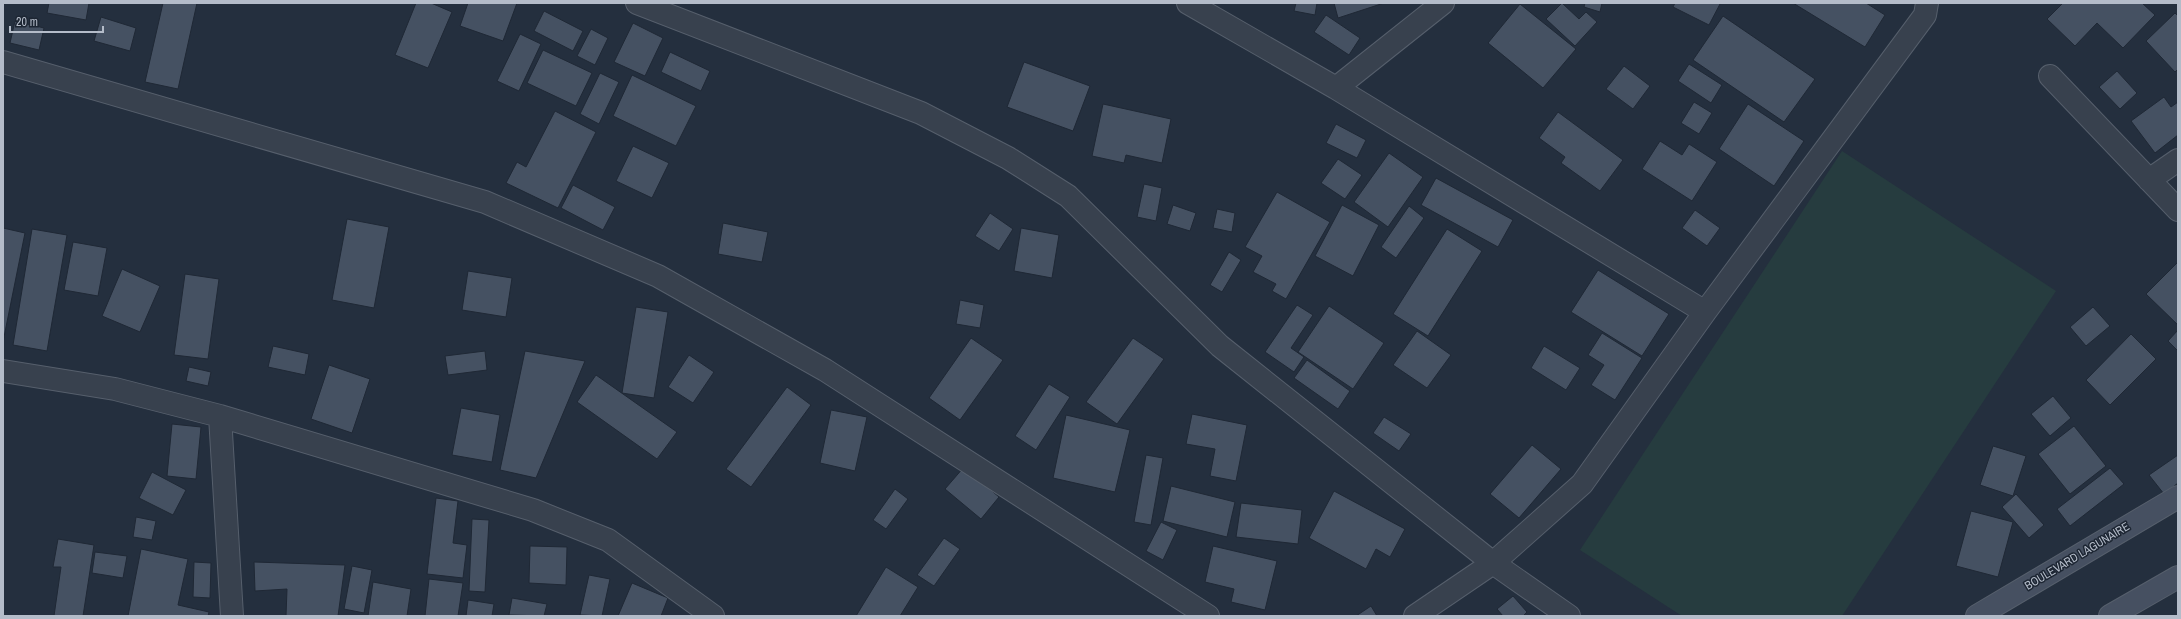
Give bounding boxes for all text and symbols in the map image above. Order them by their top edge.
scale bar [10,8,103,34]
text: 20 m [16,14,38,30]
street label: BOULEVARD LAGUNAIRE [2022,518,2132,594]

